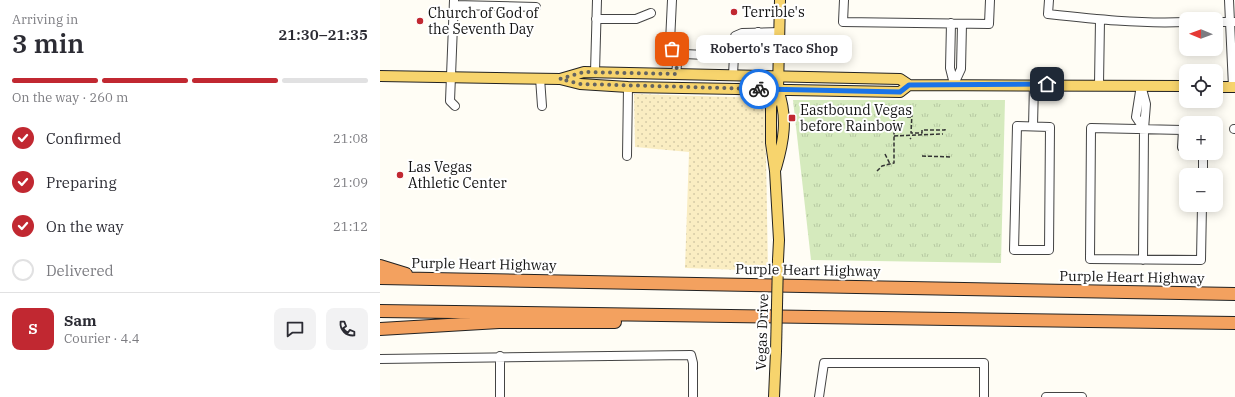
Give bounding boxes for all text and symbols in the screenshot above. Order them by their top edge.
place label: Terrible's [742,3,805,21]
place label: Church of God of the Seventh Day [428,4,539,38]
marker: Terrible's [729,7,739,17]
text: Arriving in [12,11,78,28]
north arrow [1179,12,1223,56]
map controls [1179,12,1223,212]
marker: Church of God of the Seventh Day [415,16,425,26]
text: 21:30–21:35 [278,25,368,44]
text: 3 min [12,26,84,60]
pin [655,32,689,66]
callout: Roberto's Taco Shop [696,35,852,63]
icon: bag [661,38,683,60]
text: Roberto's Taco Shop [710,40,838,57]
button: locate [1179,64,1223,108]
pin [1030,67,1064,101]
courier [739,69,779,109]
icon: home [1036,73,1058,95]
icon: bike [748,78,770,100]
text: On the way · 260 m [12,89,128,106]
place label: Eastbound Vegas before Rainbow [800,101,912,135]
marker: Eastbound Vegas before Rainbow [787,113,797,123]
button: + [1179,116,1223,160]
icon: check [12,127,34,149]
text: Confirmed [46,129,121,148]
text: 21:08 [333,130,368,147]
place label: Las Vegas Athletic Center [408,158,507,192]
button: − [1179,168,1223,212]
marker: Las Vegas Athletic Center [395,170,405,180]
icon: check [12,171,34,193]
text: Preparing [46,173,117,192]
text: 21:09 [333,174,368,191]
icon: check [12,215,34,237]
text: On the way [46,217,124,236]
text: 21:12 [333,218,368,235]
street label: Purple Heart Highway [411,254,557,274]
street label: Purple Heart Highway [735,260,881,280]
text: Delivered [46,261,114,280]
street label: Purple Heart Highway [1059,267,1205,287]
street label: Vegas Drive [752,293,772,371]
button: chat [274,308,316,350]
button: phone [326,308,368,350]
text: Sam [64,311,97,330]
text: S [28,319,38,338]
text: Courier · 4.4 [64,330,140,347]

